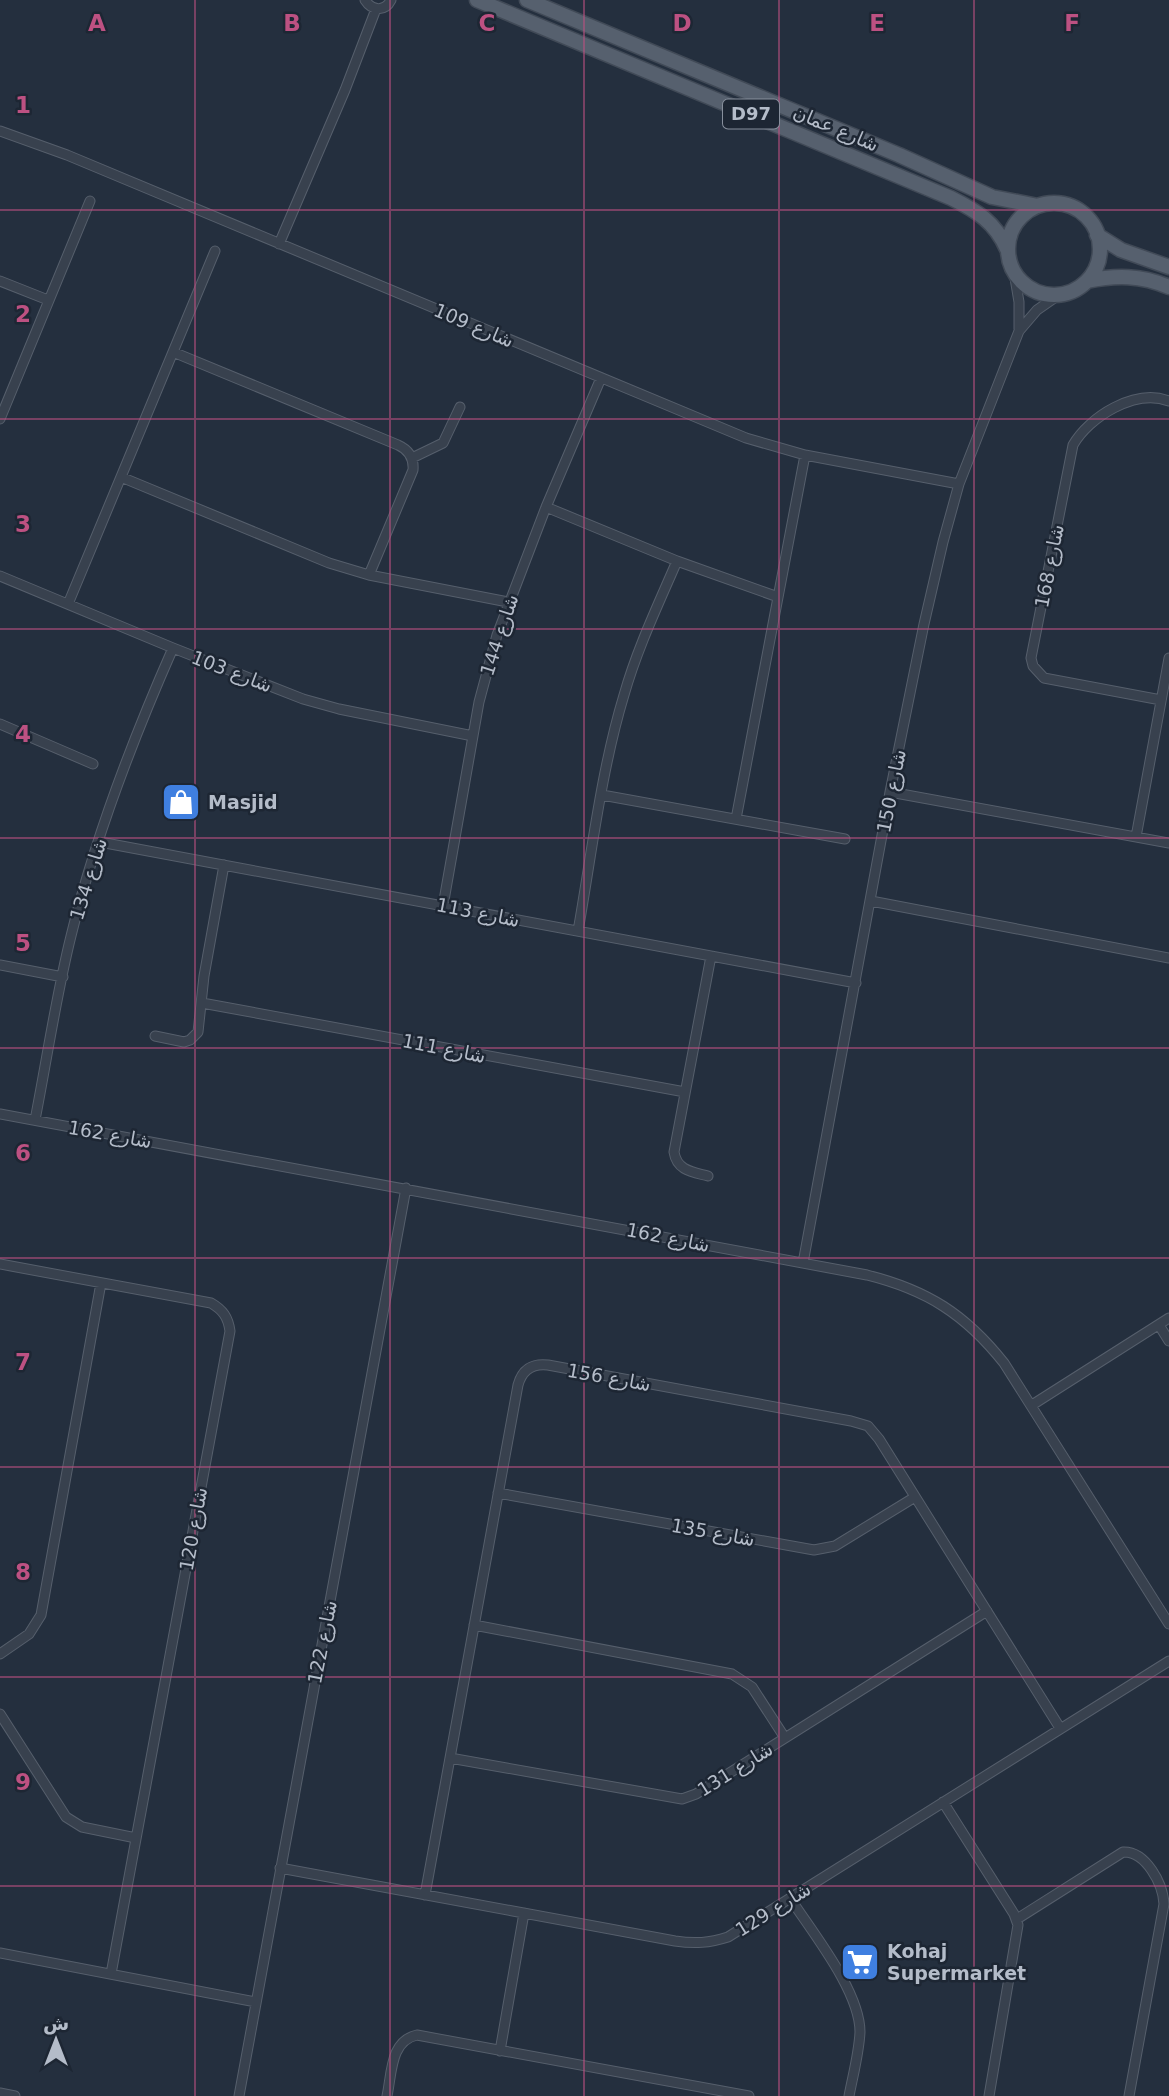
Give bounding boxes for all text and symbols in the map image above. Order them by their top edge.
text: A [88,10,106,36]
text: B [283,10,301,36]
text: C [479,10,495,36]
text: D [672,10,692,36]
text: E [869,10,885,36]
text: F [1064,10,1080,36]
text: 1 [15,92,31,118]
road number: D97 [723,100,779,128]
street label: شارع عمان [790,100,882,157]
street label: شارع 109 [430,298,517,353]
text: 2 [15,301,31,327]
text: 3 [15,511,31,537]
street label: شارع 168 [1030,522,1069,610]
street label: شارع 144 [475,591,523,679]
street label: شارع 103 [188,646,275,697]
text: 4 [15,721,31,747]
street label: شارع 150 [872,747,911,835]
shop icon: Masjid [160,781,202,823]
place label: Masjid [208,791,278,813]
street label: شارع 134 [65,835,112,923]
street label: شارع 113 [434,893,522,932]
text: 5 [15,930,31,956]
street label: شارع 111 [400,1029,488,1068]
street label: شارع 162 [66,1116,154,1153]
text: 6 [15,1140,31,1166]
street label: شارع 162 [624,1218,712,1257]
text: 7 [15,1349,31,1375]
street label: شارع 156 [565,1359,653,1396]
street label: شارع 120 [175,1485,212,1573]
street label: شارع 135 [669,1514,757,1551]
text: 8 [15,1559,31,1585]
street label: شارع 122 [303,1598,342,1686]
street label: شارع 131 [693,1737,777,1802]
text: 9 [15,1769,31,1795]
street label: شارع 129 [731,1877,815,1942]
place label: Kohaj Supermarket [887,1940,1026,1984]
supermarket icon: Kohaj Supermarket [839,1941,881,1983]
north arrow [21,2005,91,2075]
text: ش [43,2012,69,2035]

